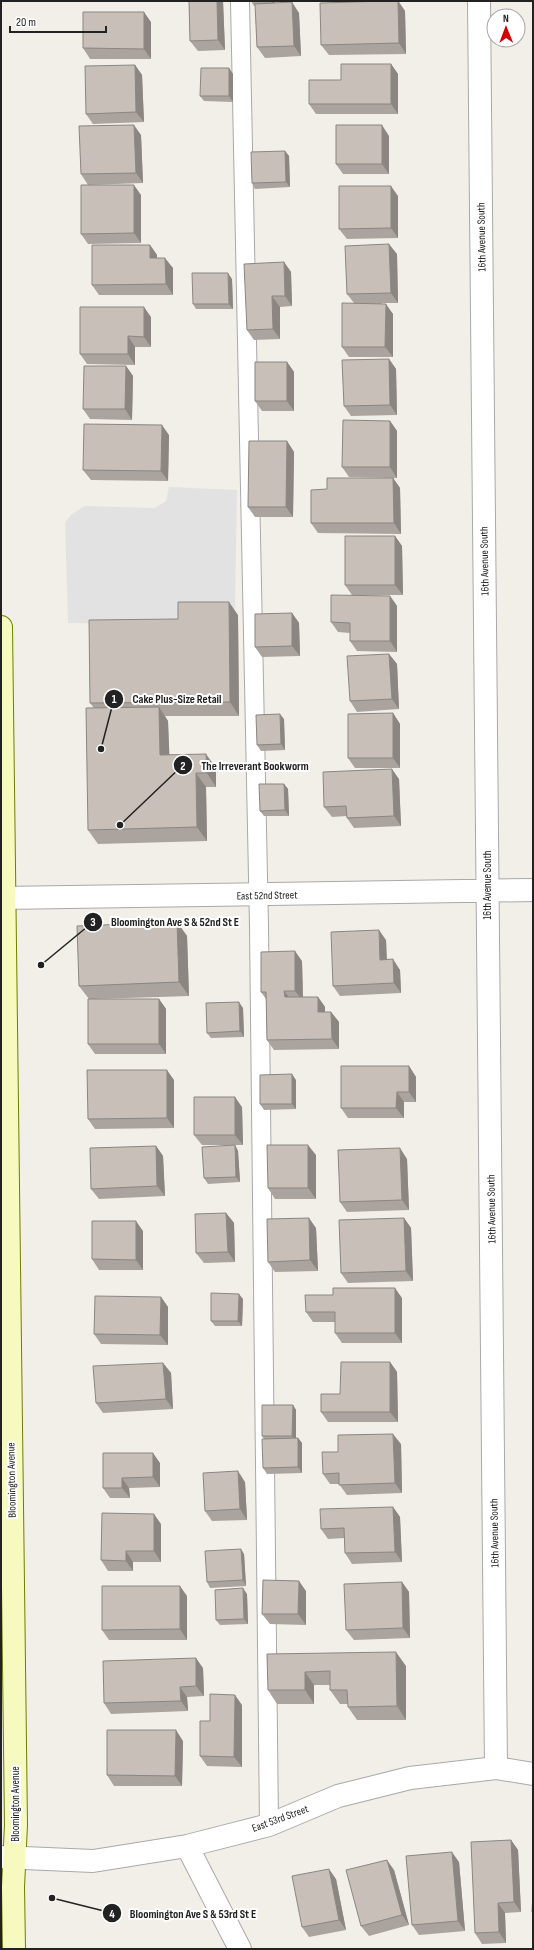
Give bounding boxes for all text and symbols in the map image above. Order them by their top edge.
scale bar [10,8,106,34]
north arrow [486,8,526,48]
text: N [503,12,509,25]
text: 20 m [16,15,36,30]
street label: 16th Avenue South [474,202,489,272]
street label: 16th Avenue South [477,526,492,596]
callout: Cake Plus-Size Retail [104,687,229,711]
text: 1 [112,692,117,707]
text: Cake Plus-Size Retail [133,692,221,707]
callout: The Irreverant Bookworm [173,753,317,777]
text: 2 [180,759,186,774]
text: The Irreverant Bookworm [201,759,309,774]
street label: 16th Avenue South [481,850,494,920]
street label: East 52nd Street [236,888,298,903]
callout: Bloomington Ave S & 52nd St E [83,910,247,934]
text: 3 [90,915,96,930]
text: Bloomington Ave S & 52nd St E [111,915,239,930]
street label: 16th Avenue South [484,1174,499,1244]
street label: Bloomington Avenue [4,1442,19,1518]
street label: 16th Avenue South [487,1498,502,1568]
street label: Bloomington Avenue [9,1766,22,1842]
street label: East 53rd Street [250,1802,311,1835]
callout: Bloomington Ave S & 53rd St E [102,1901,264,1925]
text: 4 [109,1907,115,1922]
text: Bloomington Ave S & 53rd St E [130,1907,256,1922]

